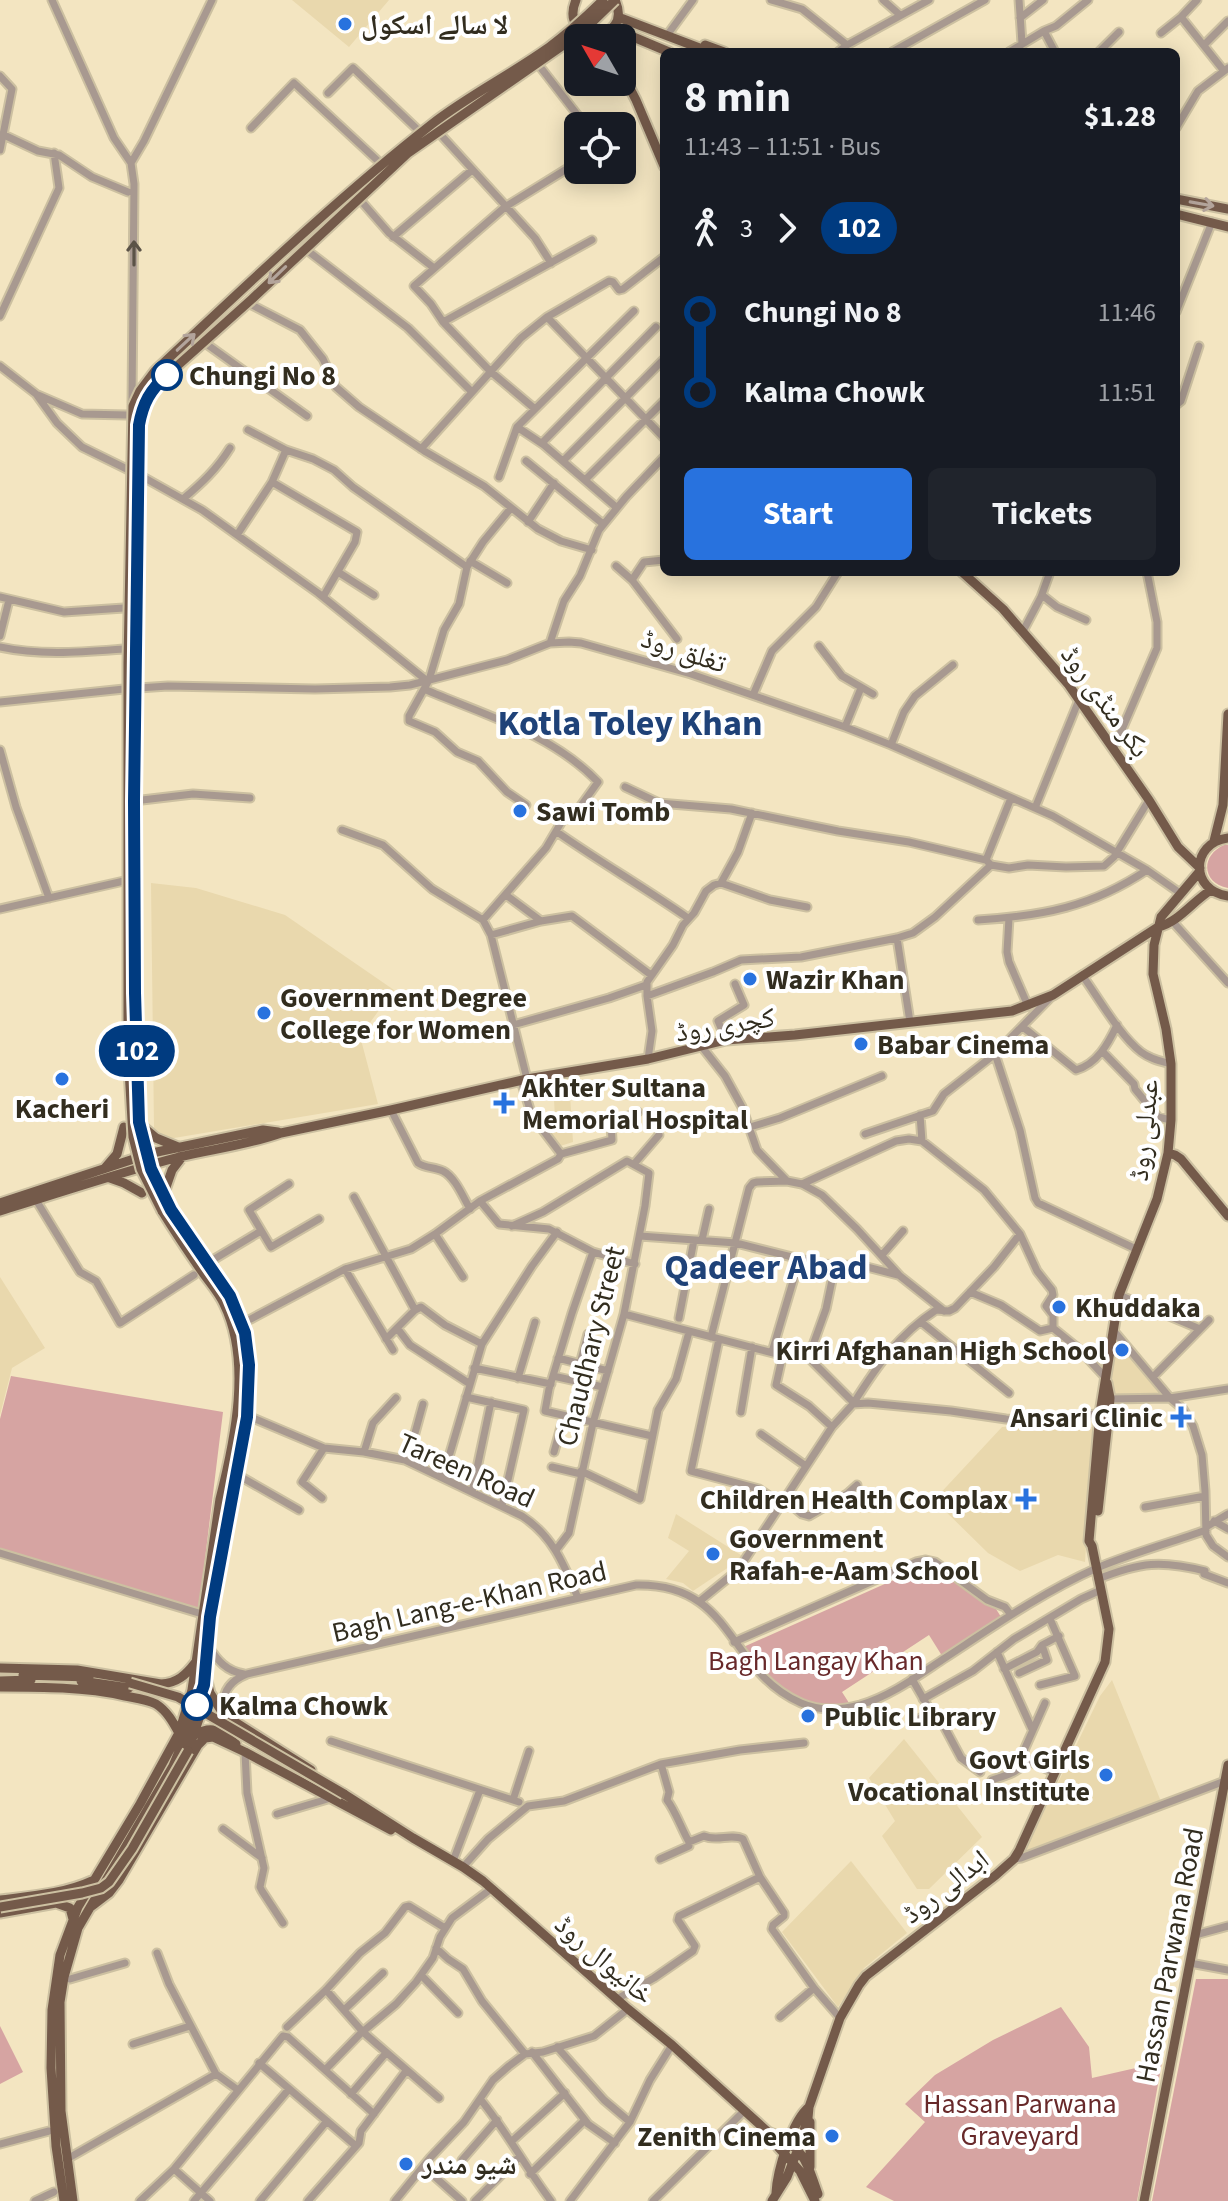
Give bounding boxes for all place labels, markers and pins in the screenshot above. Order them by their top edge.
place label: لا سالے اسکول [361,5,509,45]
marker: لا سالے اسکول [336,15,354,33]
place label: Chungi No 8 [189,356,336,396]
marker: Chungi No 8 [152,360,182,390]
place label: Sawi Tomb [536,792,670,832]
marker: Sawi Tomb [511,802,529,820]
place label: Wazir Khan [766,960,905,1000]
marker: Wazir Khan [741,970,759,988]
place label: Government Degree College for Women [280,978,527,1050]
marker: Government Degree College for Women [255,1004,273,1022]
place label: Babar Cinema [877,1025,1049,1065]
marker: Babar Cinema [852,1035,870,1053]
place label: Akhter Sultana Memorial Hospital [521,1068,748,1140]
marker: Kacheri [53,1070,71,1088]
place label: Kacheri [15,1089,109,1129]
marker: Akhter Sultana Memorial Hospital [493,1092,515,1114]
place label: Khuddaka [1075,1288,1201,1328]
marker: Khuddaka [1050,1298,1068,1316]
place label: Kirri Afghanan High School [775,1331,1106,1371]
marker: Kirri Afghanan High School [1113,1341,1131,1359]
place label: Ansari Clinic [1009,1398,1163,1438]
marker: Ansari Clinic [1170,1406,1192,1428]
place label: Children Health Complax [700,1480,1008,1520]
marker: Children Health Complax [1015,1488,1037,1510]
place label: Government Rafah-e-Aam School [729,1519,978,1591]
marker: Government Rafah-e-Aam School [704,1545,722,1563]
place label: Kalma Chowk [219,1686,389,1726]
marker: Kalma Chowk [182,1690,212,1720]
place label: Public Library [824,1697,997,1737]
marker: Public Library [799,1707,817,1725]
place label: Govt Girls Vocational Institute [847,1740,1090,1812]
marker: Govt Girls Vocational Institute [1097,1766,1115,1784]
place label: Zenith Cinema [637,2117,816,2157]
marker: Zenith Cinema [823,2127,841,2145]
place label: شیو مندر [421,2145,517,2185]
marker: شیو مندر [397,2155,415,2173]

